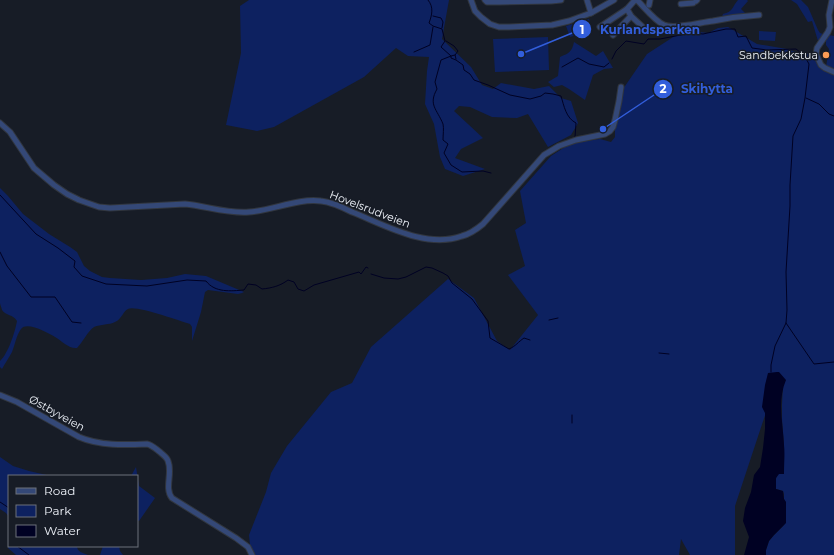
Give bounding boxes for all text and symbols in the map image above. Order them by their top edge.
callout: Kurlandsparken [572,17,708,41]
text: 1 [580,22,584,37]
text: Kurlandsparken [600,22,700,37]
place label: Sandbekkstua [739,48,818,62]
marker: Sandbekkstua [821,50,831,60]
callout: Skihytta [653,77,741,101]
text: 2 [659,81,667,96]
text: Skihytta [681,81,733,96]
street label: Hovelsrudveien [328,187,412,231]
street label: Østbyveien [27,392,87,434]
legend [8,475,138,547]
text: Road [44,483,75,498]
text: Park [44,503,72,518]
text: Water [44,523,81,538]

